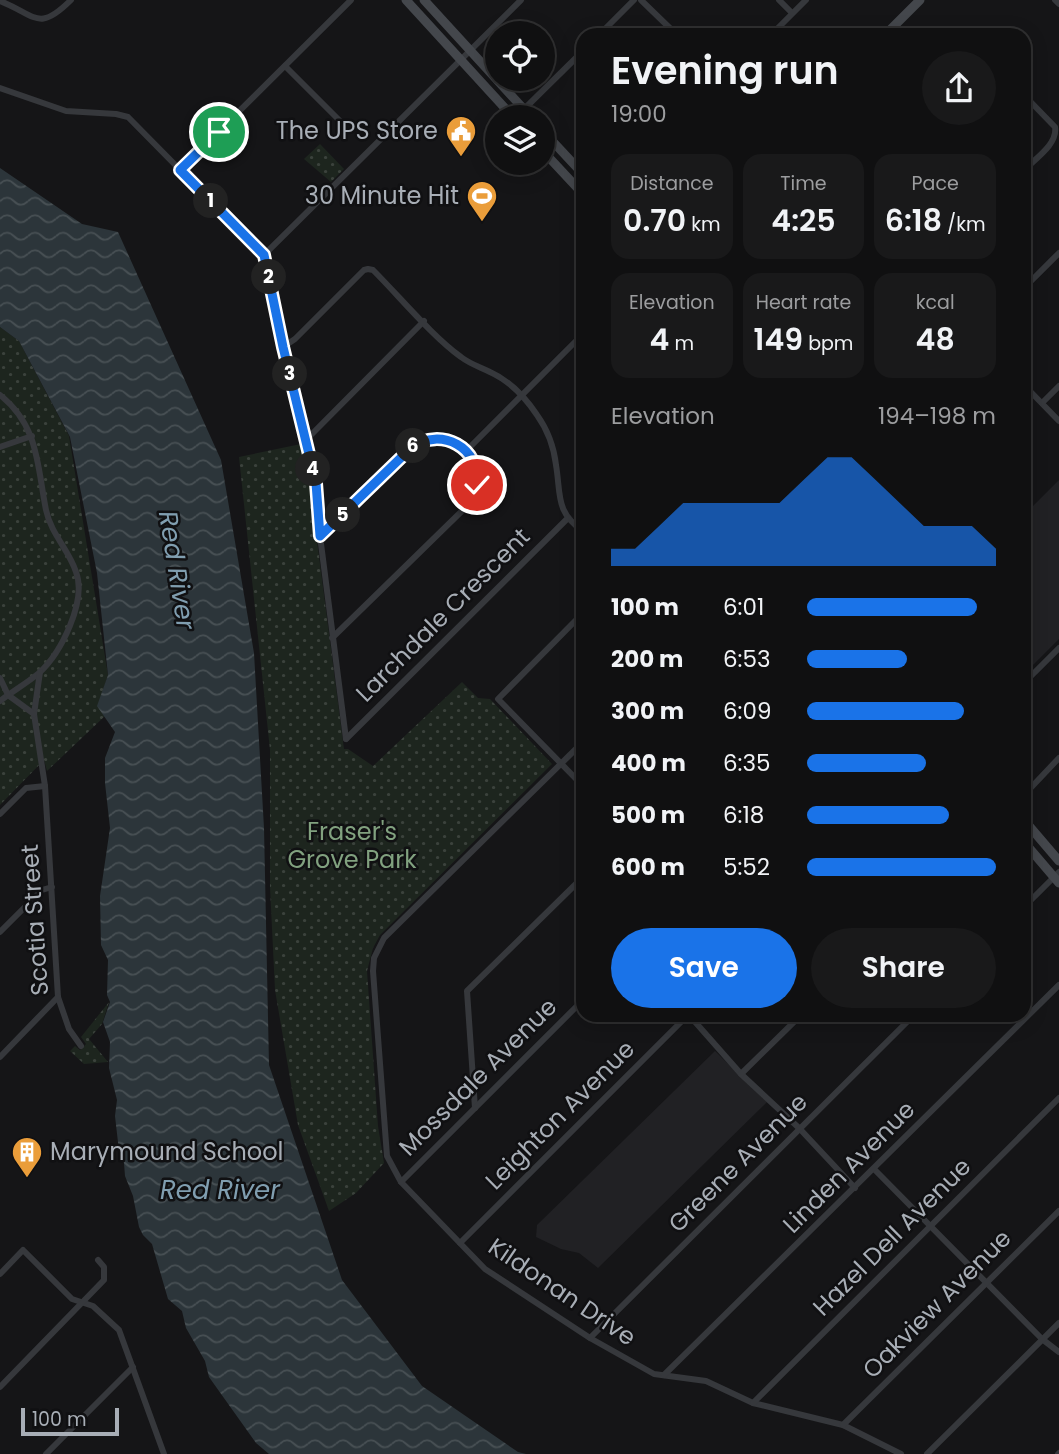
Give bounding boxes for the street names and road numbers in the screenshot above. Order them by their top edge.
street label: Larchdale Crescent [348,520,537,709]
street label: Scotia Street [13,843,56,997]
street label: Mossdale Avenue [391,990,564,1163]
street label: Leighton Avenue [478,1033,642,1197]
street label: Greene Avenue [661,1086,814,1239]
street label: Linden Avenue [775,1093,922,1240]
street label: Hazel Dell Avenue [805,1150,978,1323]
street label: Oakview Avenue [855,1222,1018,1385]
street label: Kildonan Drive [482,1230,643,1353]

